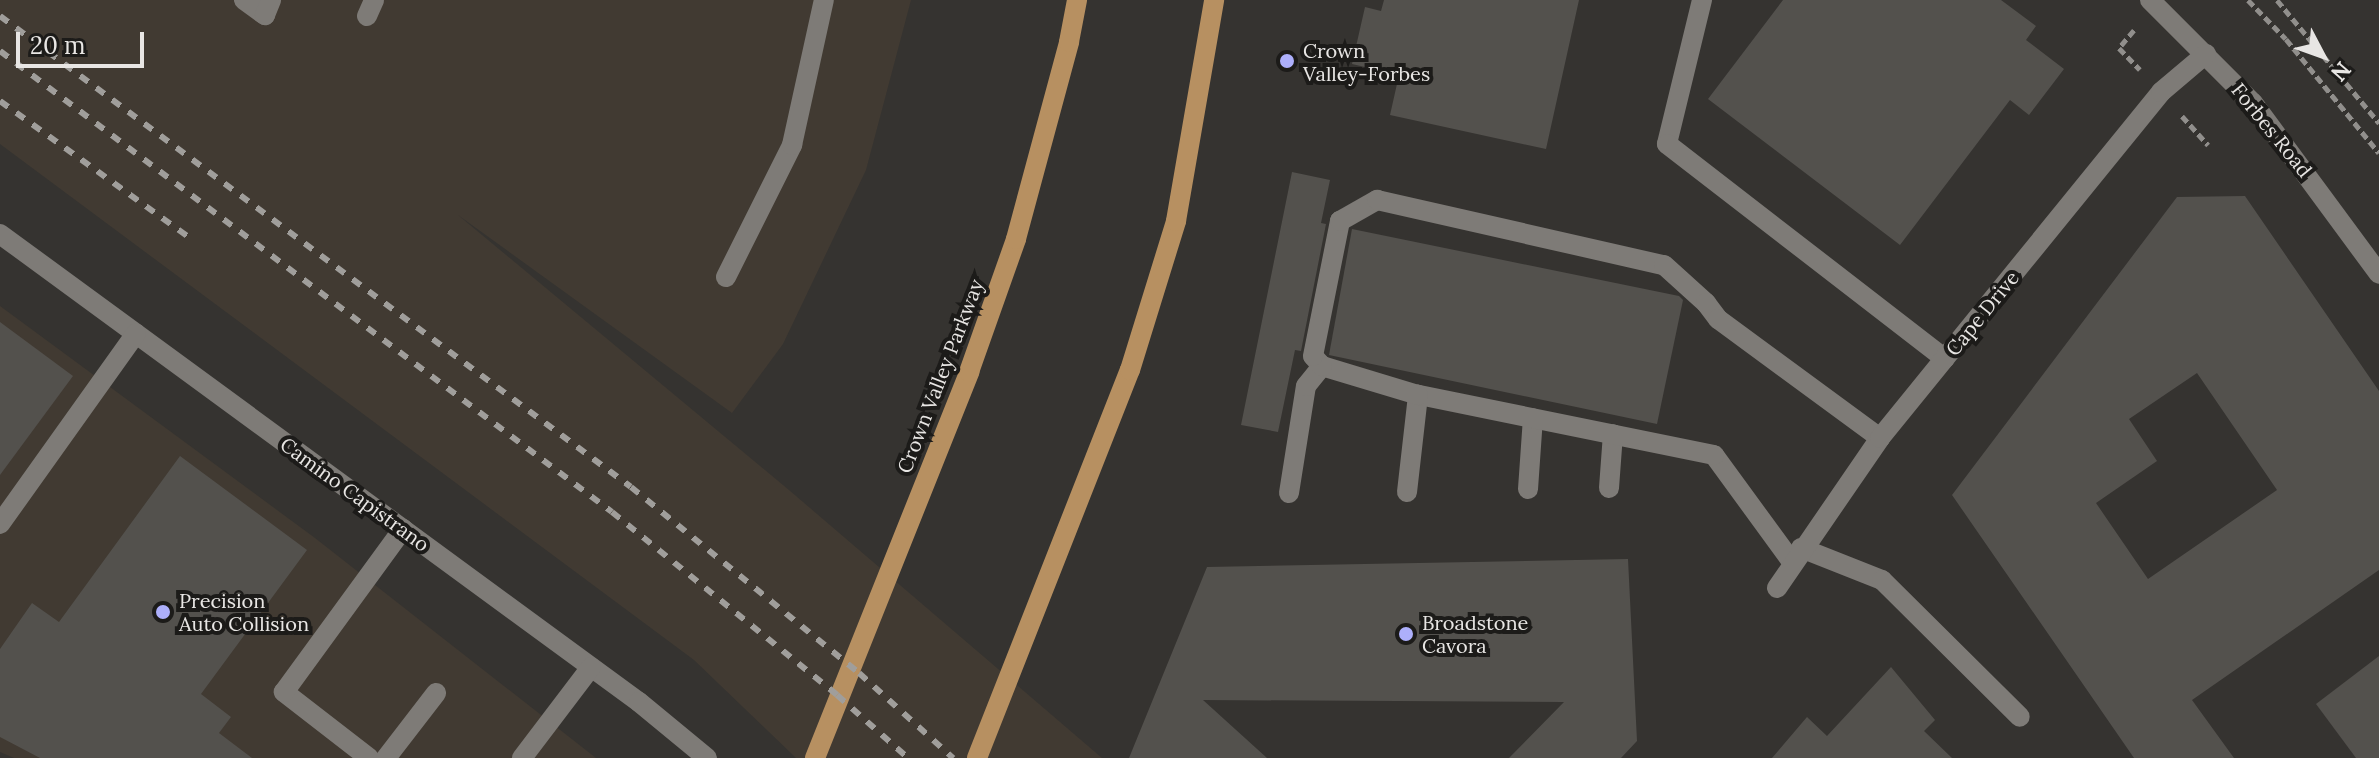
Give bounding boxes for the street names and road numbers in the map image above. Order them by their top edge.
street label: Forbes Road [2227,78,2317,182]
street label: Cape Drive [1940,266,2024,360]
street label: Crown Valley Parkway [892,276,988,476]
street label: Camino Capistrano [276,432,434,556]

